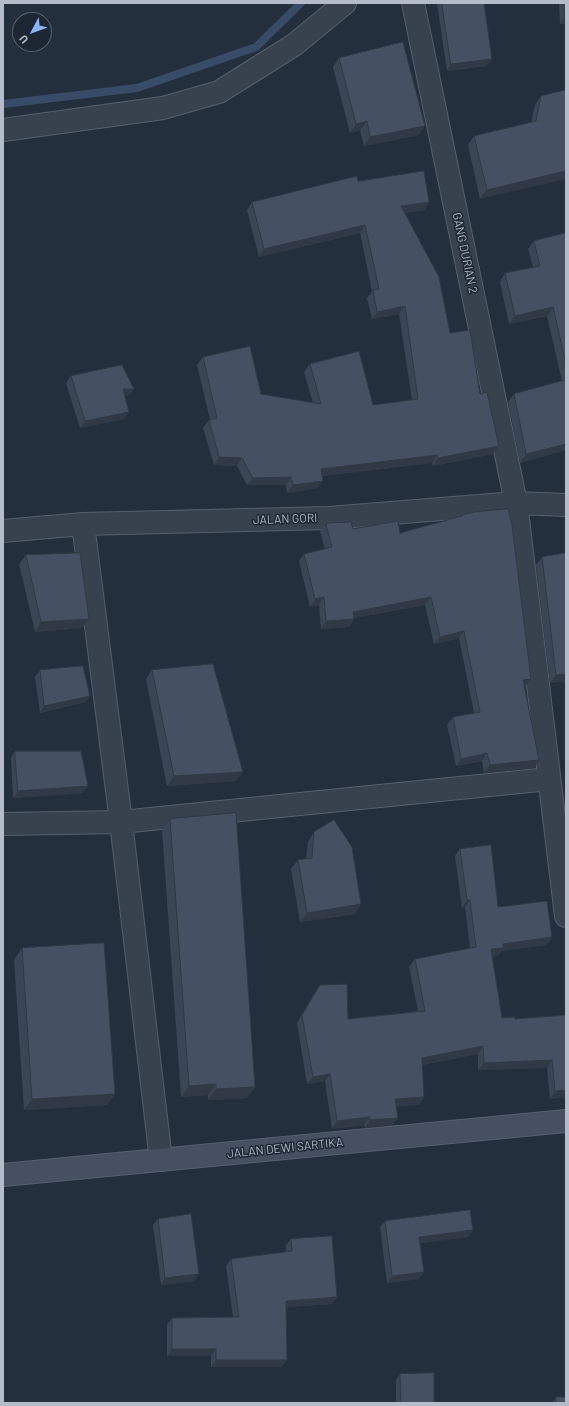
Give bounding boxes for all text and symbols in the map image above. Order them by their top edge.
north arrow [12,12,52,52]
text: U [16,33,31,46]
street label: GANG DURIAN 2 [449,211,481,295]
street label: JALAN GORI [253,511,317,527]
street label: JALAN DEWI SARTIKA [226,1135,344,1161]

